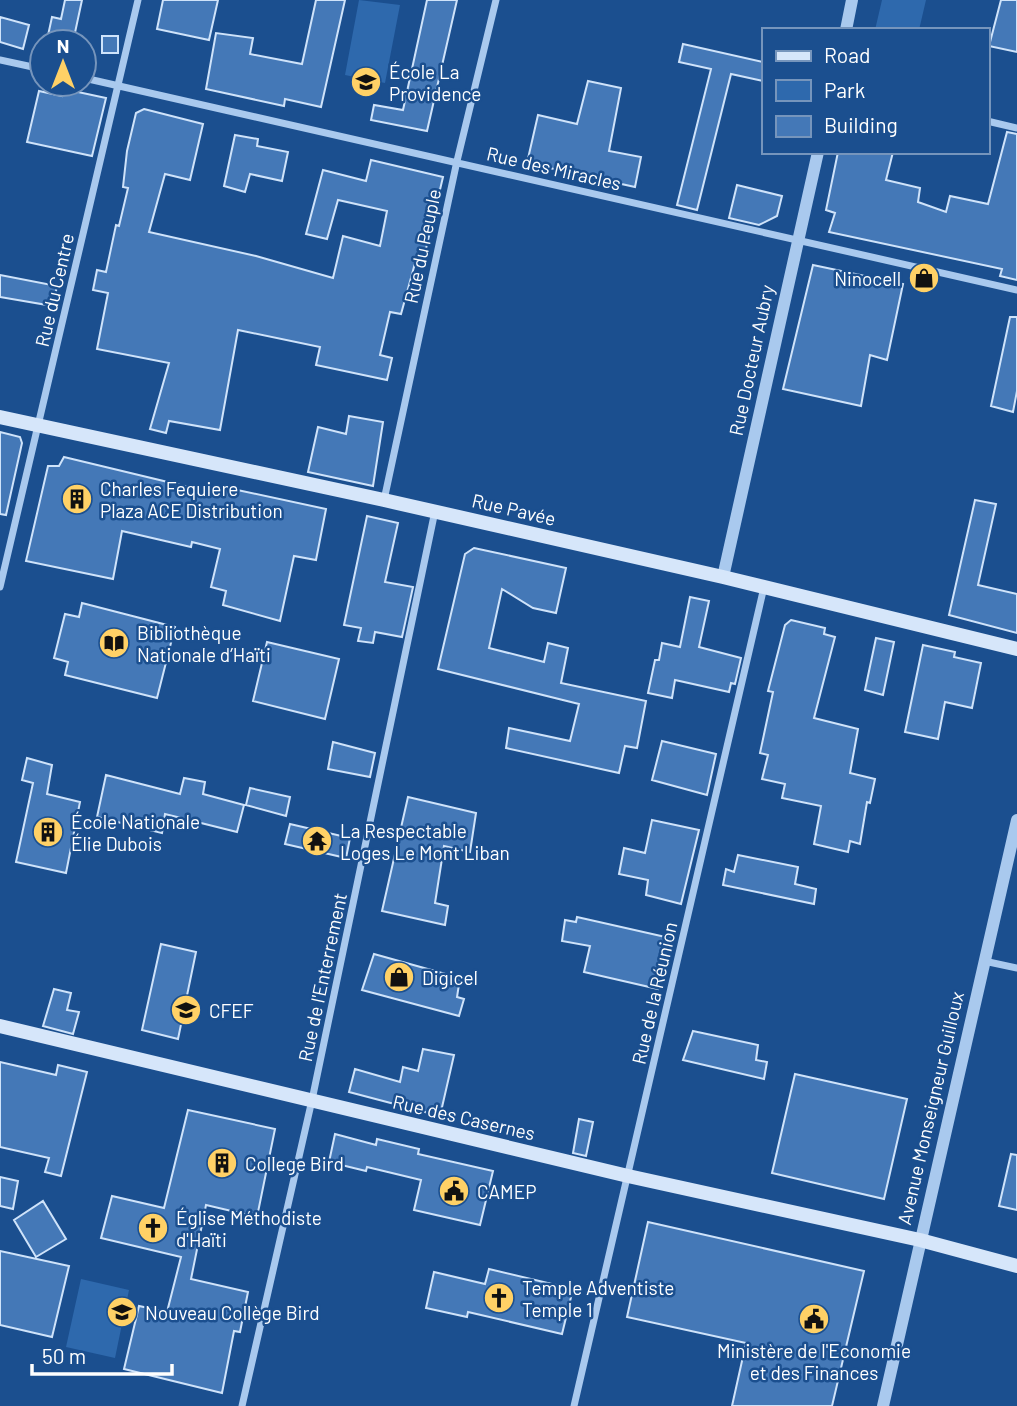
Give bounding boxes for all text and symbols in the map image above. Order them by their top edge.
north arrow [28,28,98,98]
legend [762,28,989,154]
text: N [57,34,69,57]
text: Road [824,42,870,67]
place label: École La Providence [389,60,481,105]
school or university icon: École La Providence [349,65,383,99]
text: Park [824,77,865,102]
text: Building [824,112,898,137]
street label: Rue des Miracles [484,141,624,195]
street label: Rue du Peuple [399,187,445,305]
street label: Rue du Centre [30,231,78,349]
shop icon: Ninocell [907,261,941,295]
place label: Ninocell [834,267,901,290]
street label: Rue Docteur Aubry [724,282,778,438]
place label: Charles Fequiere Plaza ACE Distribution [100,477,283,522]
building icon: Charles Fequiere Plaza ACE Distribution [60,482,94,516]
street label: Rue Pavée [470,488,558,530]
place label: Bibliothèque Nationale d’Haïti [137,621,271,666]
library icon: Bibliothèque Nationale d’Haïti [97,626,131,660]
place label: École Nationale Élie Dubois [71,810,200,855]
building icon: École Nationale Élie Dubois [31,815,65,849]
place label: La Respectable Loges Le Mont Liban [340,819,510,864]
temple icon: La Respectable Loges Le Mont Liban [300,824,334,858]
street label: Rue de l'Enterrement [293,890,351,1064]
street label: Rue de la Réunion [626,920,682,1066]
shop icon: Digicel [382,960,416,994]
place label: Digicel [422,966,478,989]
street label: Avenue Monseigneur Guilloux [892,989,968,1227]
school or university icon: CFEF [169,993,203,1027]
place label: CFEF [209,999,254,1022]
street label: Rue des Casernes [391,1089,537,1145]
building icon: College Bird [205,1146,239,1180]
place label: College Bird [245,1152,344,1175]
public building icon: CAMEP [437,1174,471,1208]
place label: CAMEP [477,1180,536,1203]
place label: Église Méthodiste d'Haïti [176,1206,322,1251]
church icon: Église Méthodiste d'Haïti [136,1211,170,1245]
place label: Temple Adventiste Temple 1 [522,1276,674,1321]
church icon: Temple Adventiste Temple 1 [482,1281,516,1315]
school or university icon: Nouveau Collège Bird [105,1295,139,1329]
place label: Nouveau Collège Bird [145,1301,320,1324]
public building icon: Ministère de l'Economie et des Finances [797,1302,831,1336]
scale bar [32,1332,172,1376]
place label: Ministère de l'Economie et des Finances [717,1339,911,1384]
text: 50 m [42,1343,86,1368]

